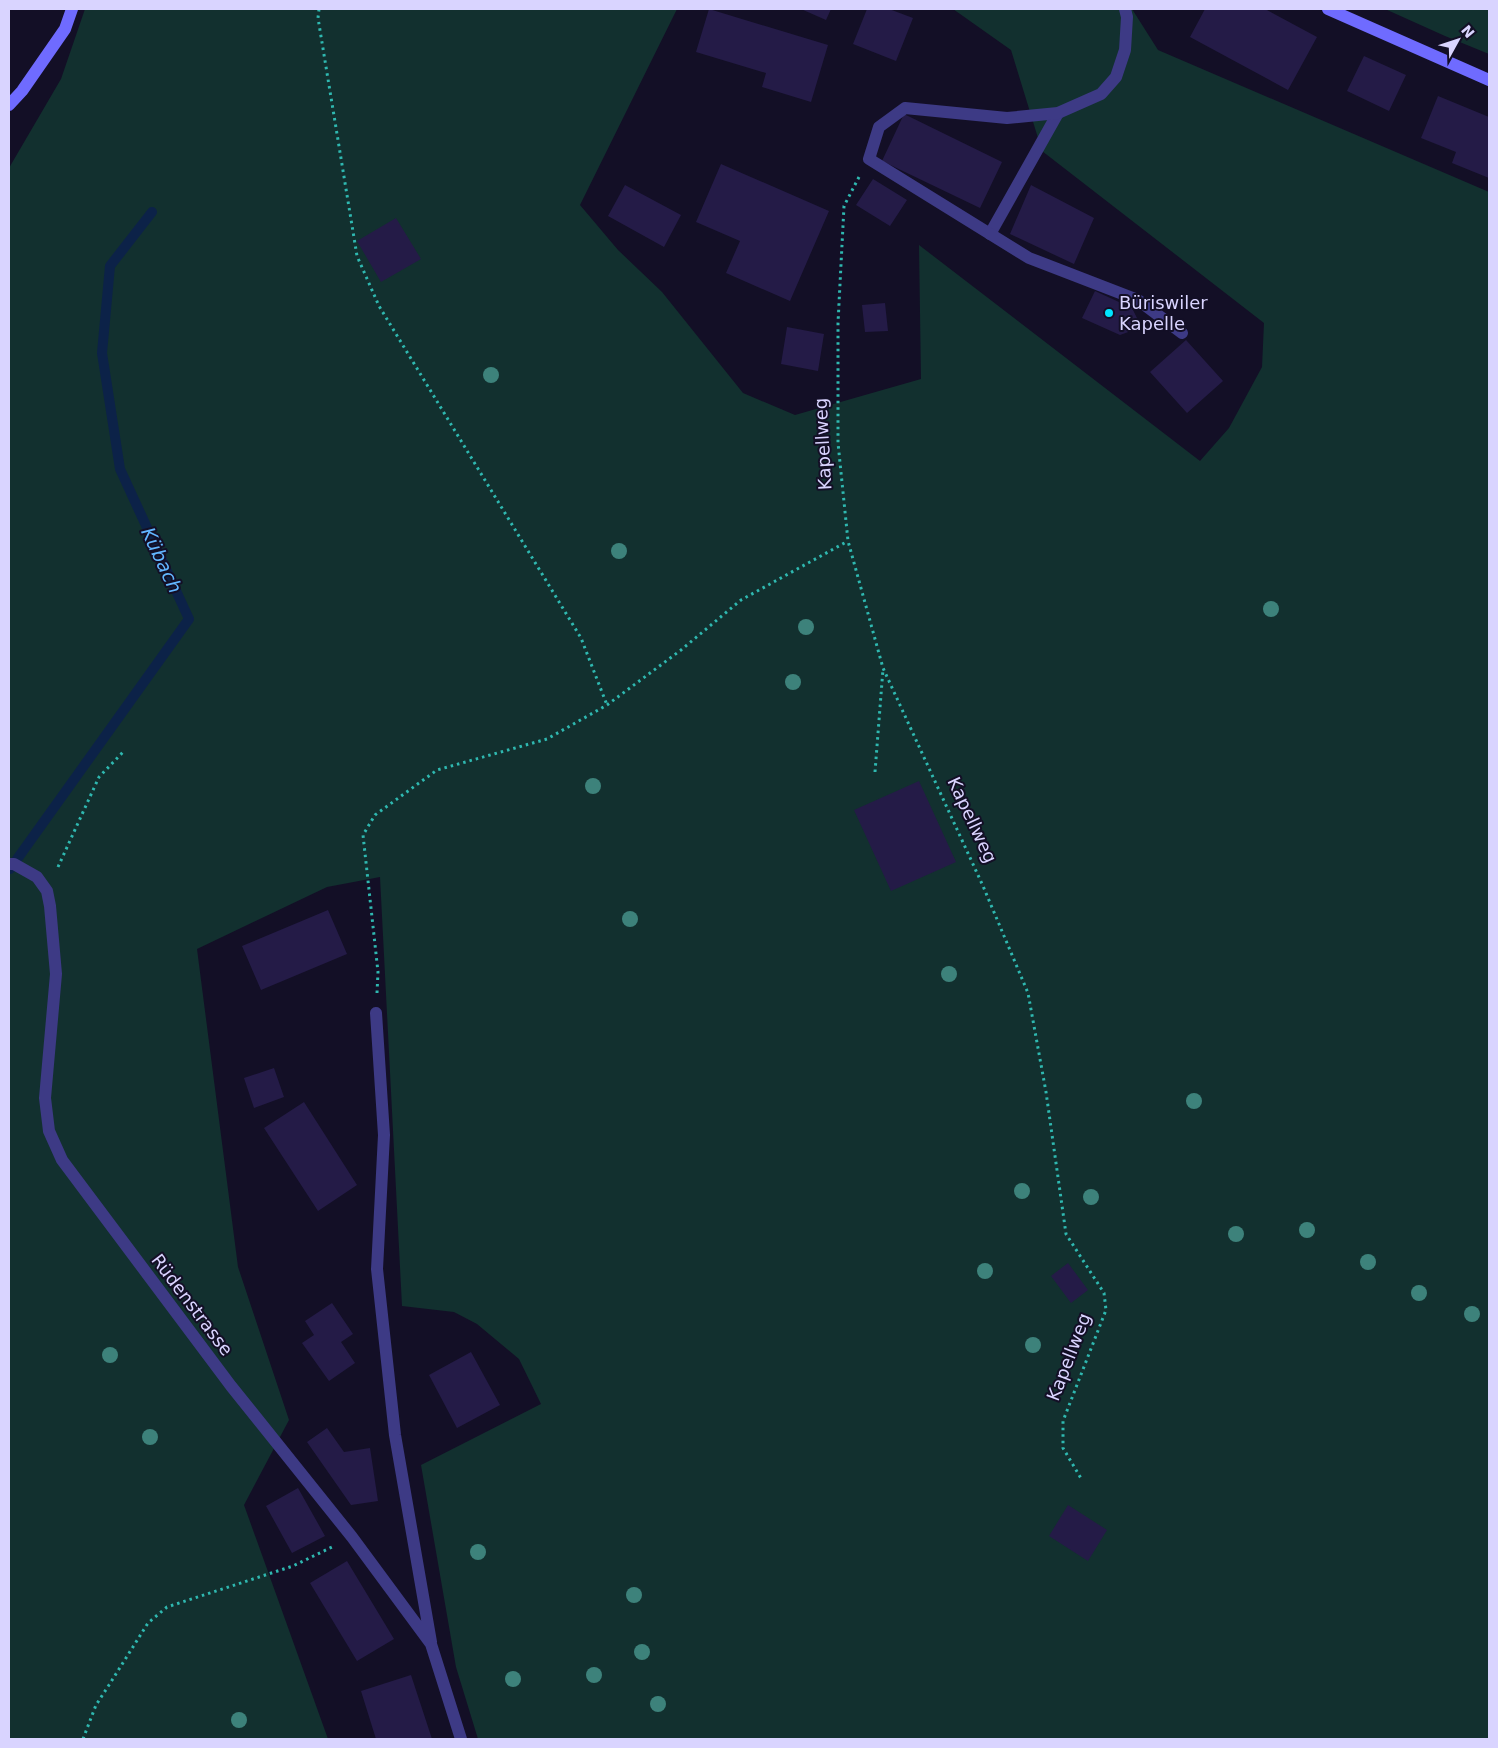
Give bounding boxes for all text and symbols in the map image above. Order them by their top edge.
north arrow [1433,15,1483,65]
text: N [1458,22,1478,41]
place label: Büriswiler Kapelle [1119,292,1208,334]
marker: Büriswiler Kapelle [1103,307,1115,319]
street label: Kapellweg [810,397,835,491]
water label: Kübach [137,524,187,596]
street label: Kapellweg [943,774,1001,866]
street label: Rüdenstrasse [147,1250,237,1360]
street label: Kapellweg [1042,1310,1095,1404]

